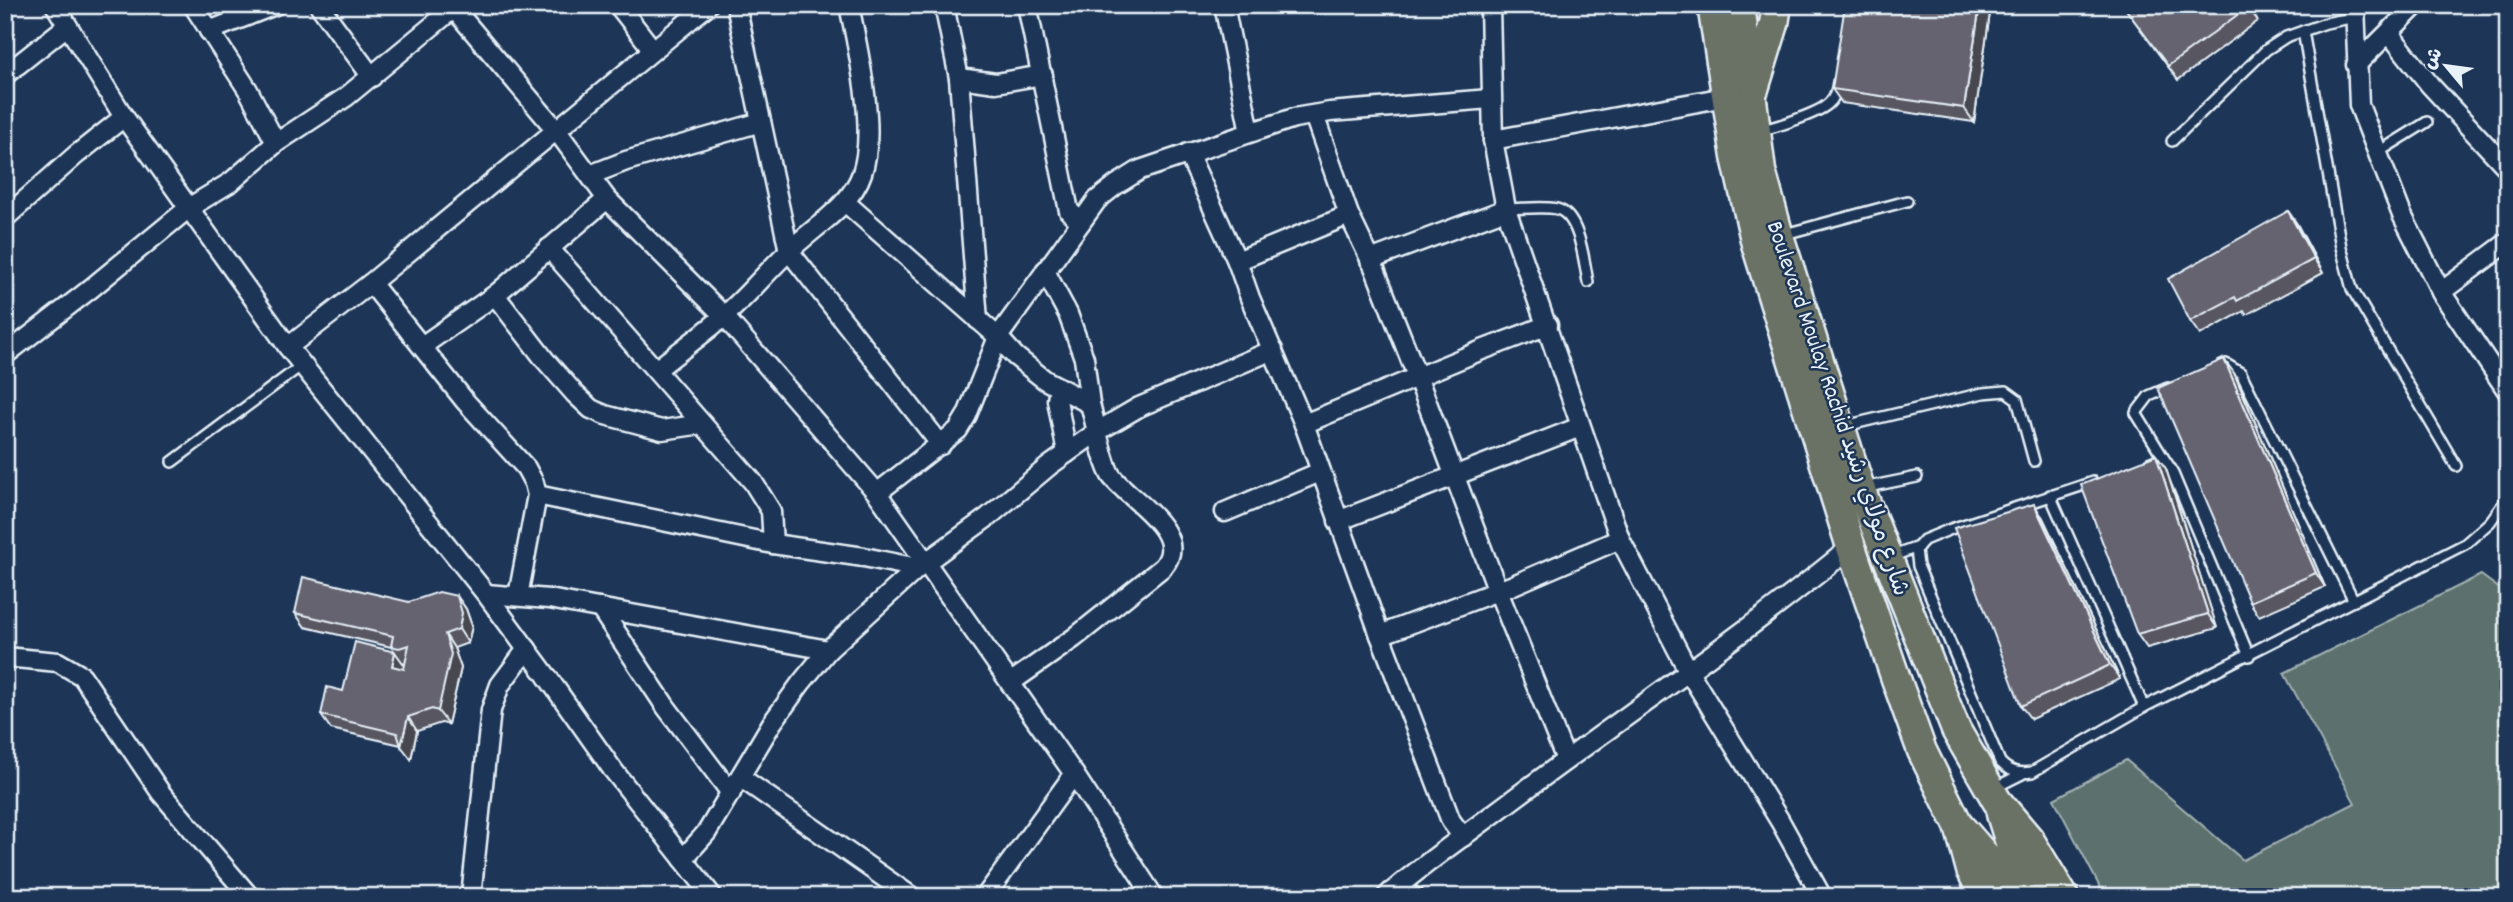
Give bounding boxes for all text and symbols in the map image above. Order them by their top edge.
north arrow [2412,32,2482,102]
text: ش [2417,44,2451,75]
street label: Boulevard Moulay Rachid شارع مولاي رشيد [1756,217,1916,601]

